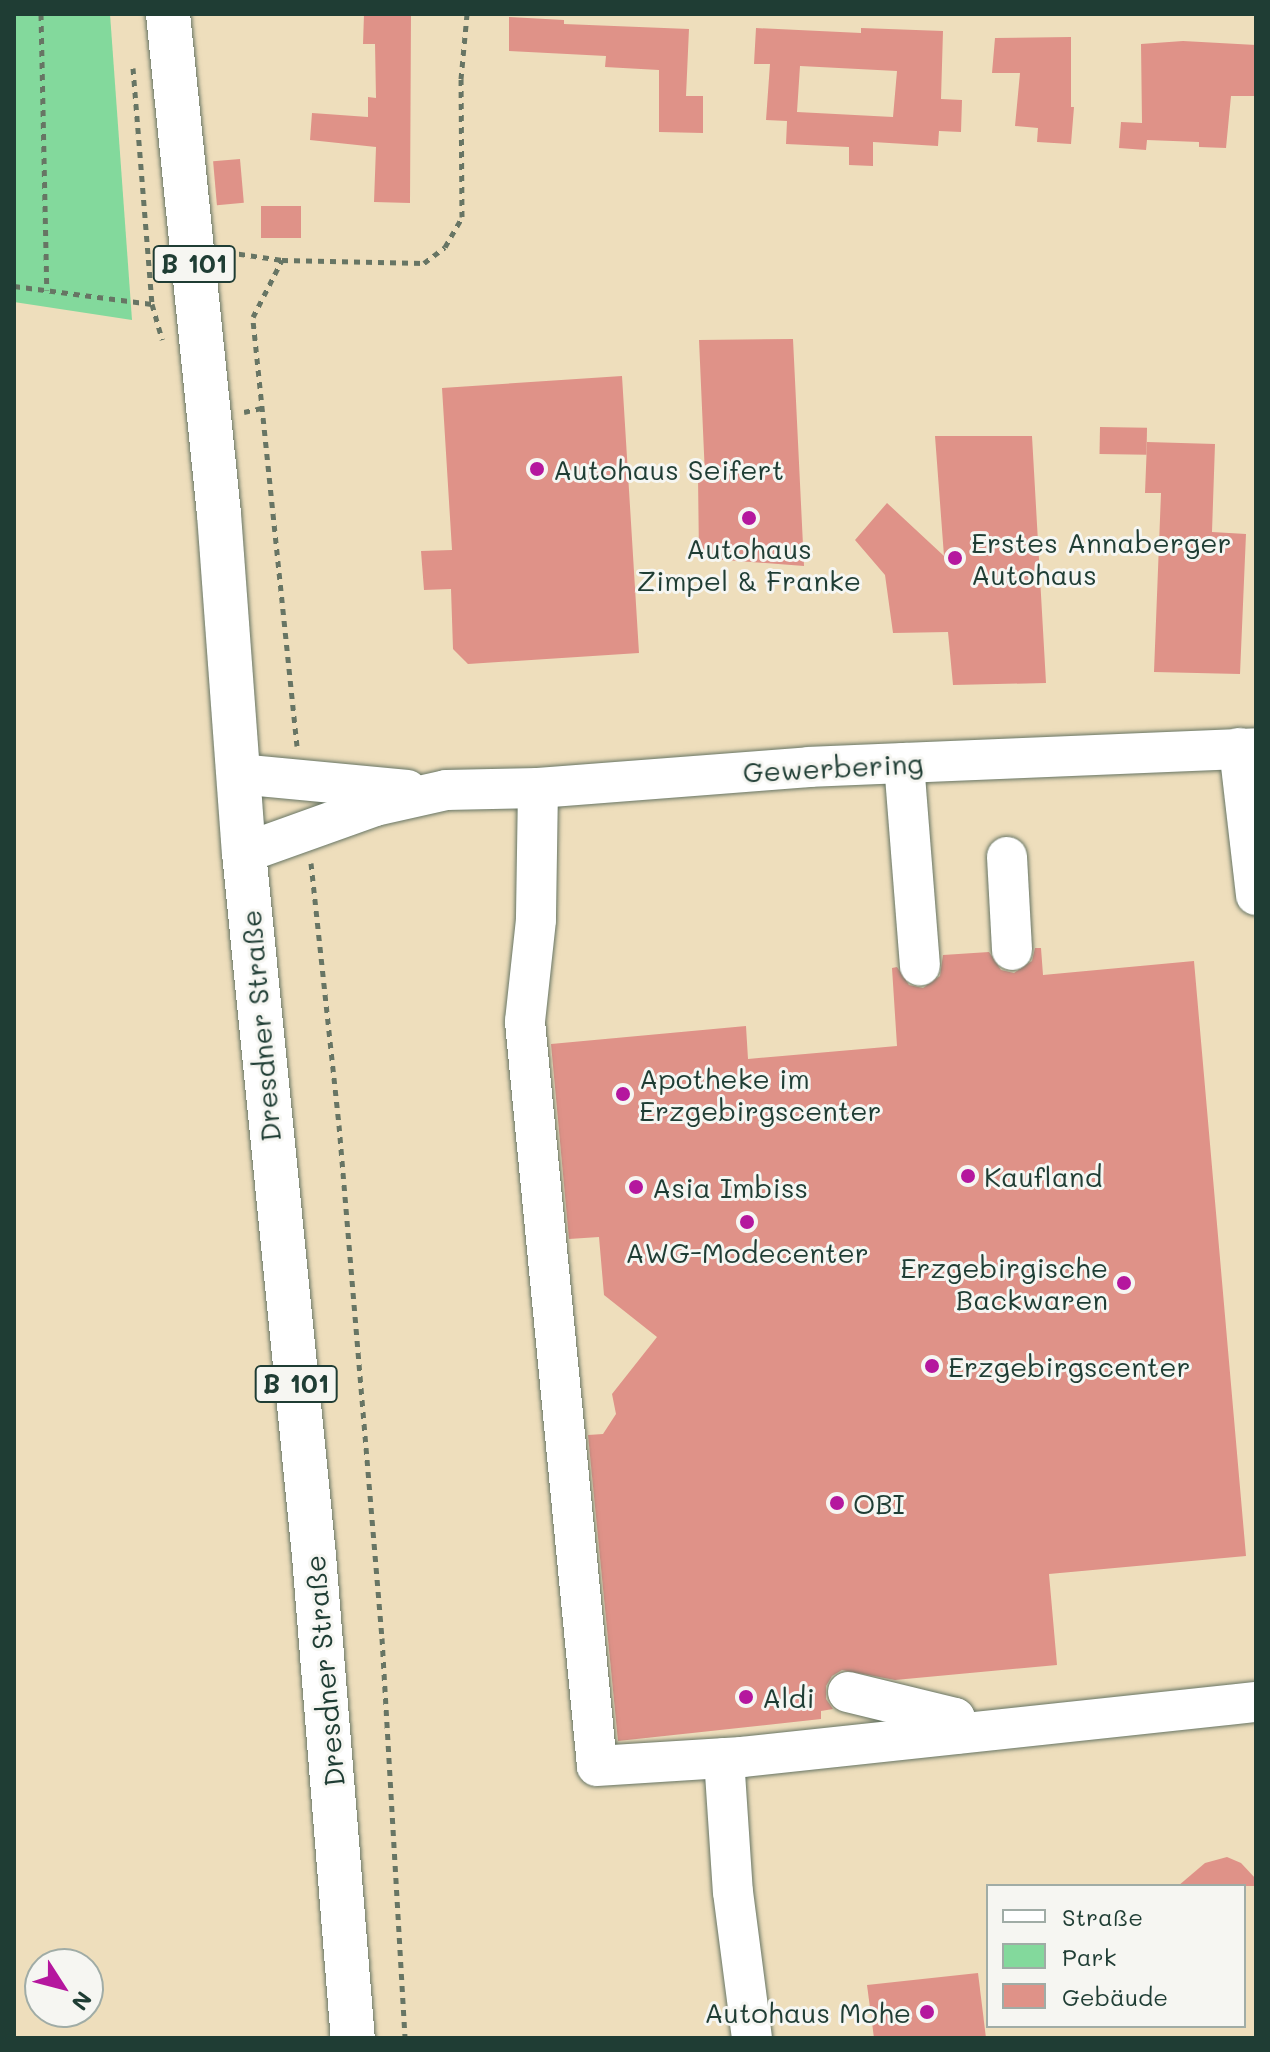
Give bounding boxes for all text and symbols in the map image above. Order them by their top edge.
road number: B 101 [152,242,236,286]
place label: Autohaus Seifert [553,452,784,486]
marker: Autohaus Seifert [528,460,546,478]
marker: Autohaus Zimpel & Franke [740,509,758,527]
place label: Erstes Annaberger Autohaus [971,525,1232,591]
place label: Autohaus Zimpel & Franke [637,531,861,597]
marker: Erstes Annaberger Autohaus [946,549,964,567]
street label: Gewerbering [742,745,924,789]
street label: Dresdner Straße [233,909,287,1143]
place label: Apotheke im Erzgebirgscenter [639,1061,882,1127]
marker: Apotheke im Erzgebirgscenter [614,1085,632,1103]
place label: Kaufland [984,1159,1102,1193]
marker: Kaufland [959,1167,977,1185]
place label: Asia Imbiss [652,1170,808,1204]
marker: Asia Imbiss [627,1178,645,1196]
marker: AWG-Modecenter [738,1213,756,1231]
place label: AWG-Modecenter [625,1235,869,1269]
place label: Erzgebirgische Backwaren [900,1250,1108,1316]
marker: Erzgebirgische Backwaren [1115,1274,1133,1292]
place label: Erzgebirgscenter [948,1349,1191,1383]
marker: Erzgebirgscenter [923,1357,941,1375]
road number: B 101 [254,1362,338,1406]
place label: OBI [853,1486,905,1520]
marker: OBI [828,1494,846,1512]
street label: Dresdner Straße [297,1554,351,1788]
place label: Aldi [762,1680,815,1714]
marker: Aldi [737,1688,755,1706]
legend [986,1884,1246,2028]
text: Straße [1062,1901,1143,1932]
text: Park [1062,1941,1116,1972]
north arrow [24,1948,104,2028]
text: Gebäude [1062,1981,1168,2012]
text: N [66,1986,99,2016]
place label: Autohaus Mohe [704,1995,911,2029]
marker: Autohaus Mohe [918,2003,936,2021]

